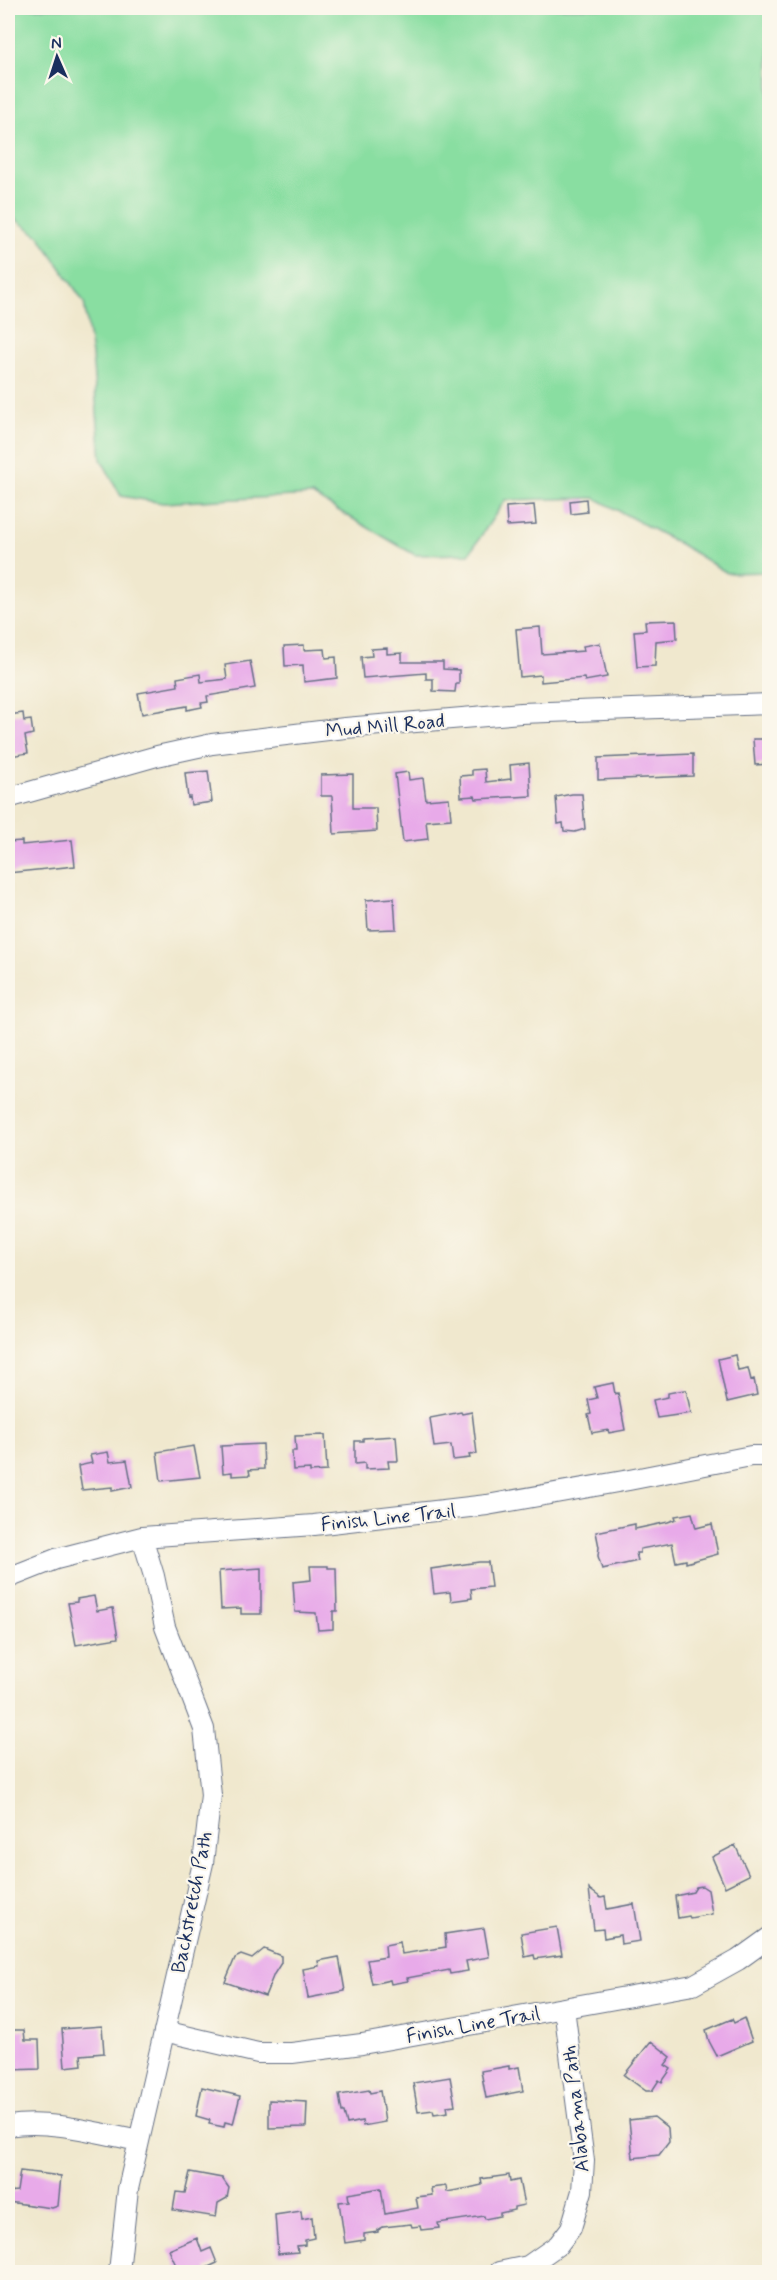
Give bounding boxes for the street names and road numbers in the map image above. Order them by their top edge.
street label: Mud Mill Road [324,708,446,745]
street label: Finish Line Trail [319,1498,457,1539]
street label: Backstretch Path [165,1829,219,1976]
street label: Finish Line Trail [404,2000,542,2051]
street label: Alabama Path [556,2044,597,2174]

